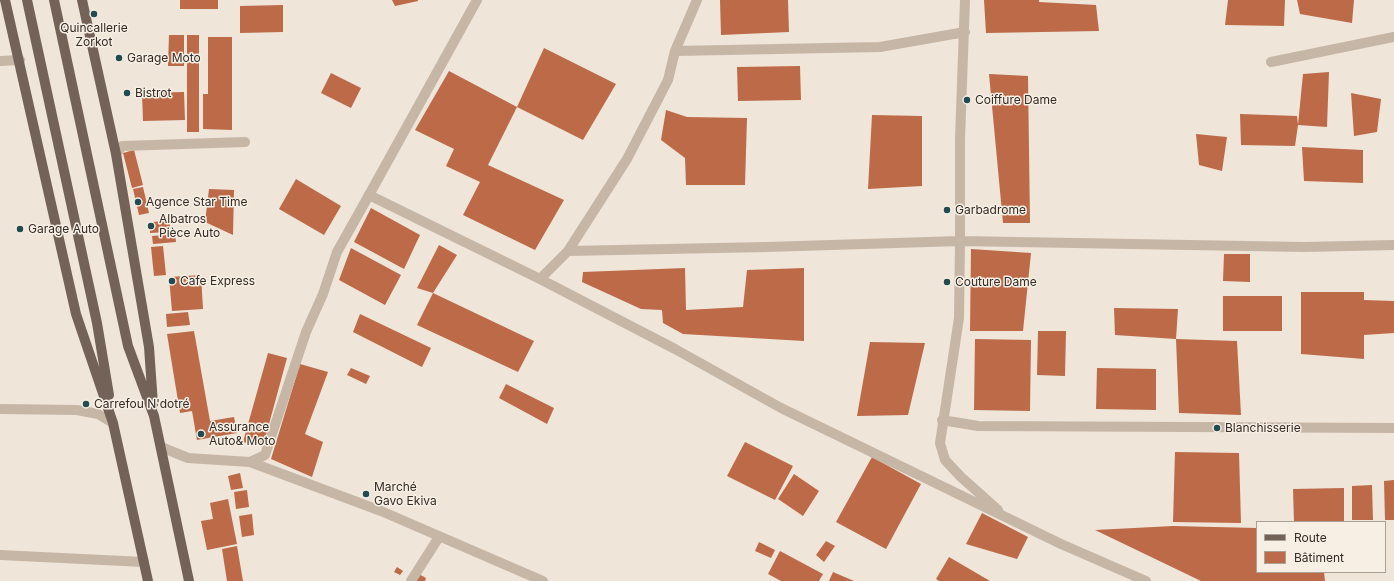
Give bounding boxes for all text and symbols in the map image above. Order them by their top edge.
marker: Quincallerie Zorkot [89,9,99,19]
place label: Quincallerie Zorkot [60,21,128,49]
place label: Garage Moto [127,51,201,65]
marker: Garage Moto [114,53,124,63]
place label: Bistrot [135,86,171,100]
marker: Bistrot [122,88,132,98]
place label: Coiffure Dame [975,93,1057,107]
marker: Coiffure Dame [962,95,972,105]
place label: Agence Star Time [146,195,247,209]
marker: Agence Star Time [133,197,143,207]
place label: Garbadrome [955,203,1026,217]
marker: Garbadrome [942,205,952,215]
place label: Albatros Pièce Auto [159,212,220,240]
marker: Albatros Pièce Auto [146,221,156,231]
place label: Garage Auto [28,222,99,236]
marker: Garage Auto [15,224,25,234]
place label: Cafe Express [180,274,255,288]
place label: Couture Dame [955,275,1037,289]
marker: Cafe Express [167,276,177,286]
marker: Couture Dame [942,277,952,287]
place label: Carrefou N'dotré [94,397,190,411]
marker: Carrefou N'dotré [81,399,91,409]
place label: Assurance Auto& Moto [209,420,276,448]
place label: Blanchisserie [1225,421,1301,435]
marker: Blanchisserie [1212,423,1222,433]
marker: Assurance Auto& Moto [196,429,206,439]
place label: Marché Gavo Ekiva [374,480,437,508]
marker: Marché Gavo Ekiva [361,489,371,499]
legend [1256,521,1386,573]
text: Route [1294,530,1327,545]
text: Bâtiment [1294,550,1344,565]

